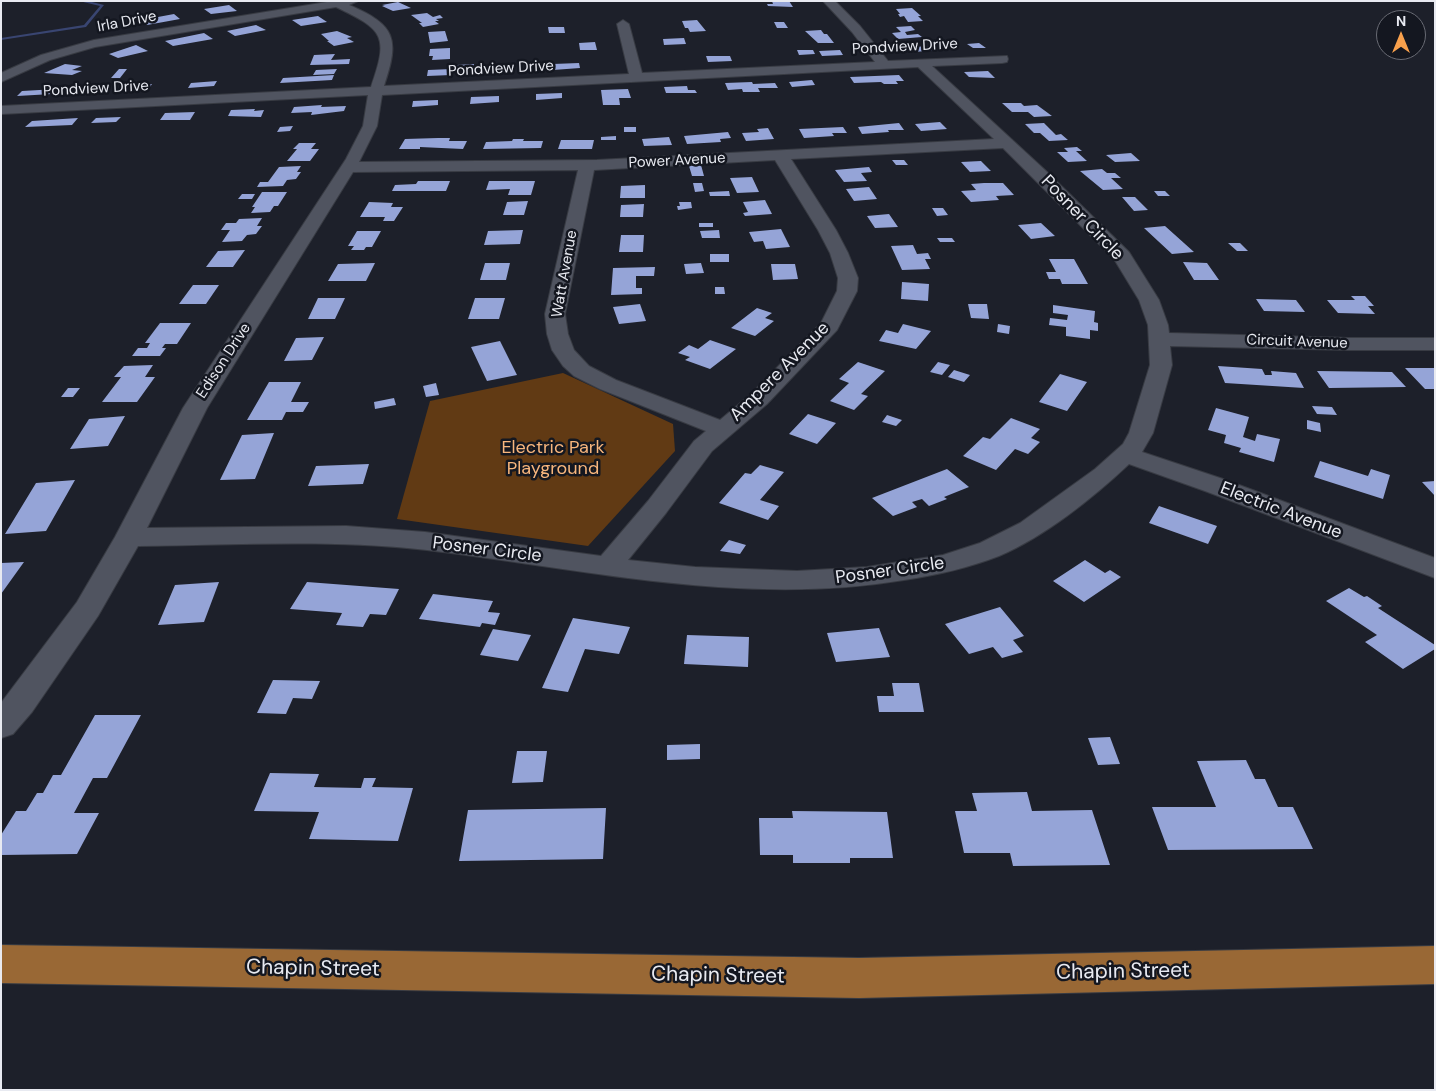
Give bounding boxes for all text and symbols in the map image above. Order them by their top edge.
street label: Irla Drive [96,7,158,37]
north arrow [1376,10,1426,60]
text: N [1396,12,1406,30]
street label: Pondview Drive [852,35,958,59]
street label: Pondview Drive [448,57,554,81]
street label: Pondview Drive [43,77,149,101]
street label: Power Avenue [628,149,726,173]
street label: Posner Circle [1036,171,1128,265]
street label: Watt Avenue [548,229,582,319]
street label: Ampere Avenue [726,318,834,426]
street label: Edison Drive [193,320,255,402]
street label: Circuit Avenue [1246,331,1348,353]
park label: Electric Park Playground [501,437,605,479]
street label: Electric Avenue [1217,478,1345,544]
street label: Posner Circle [431,533,543,567]
street label: Posner Circle [834,553,946,589]
street label: Chapin Street [246,955,380,983]
street label: Chapin Street [1056,958,1190,986]
street label: Chapin Street [651,962,785,990]

